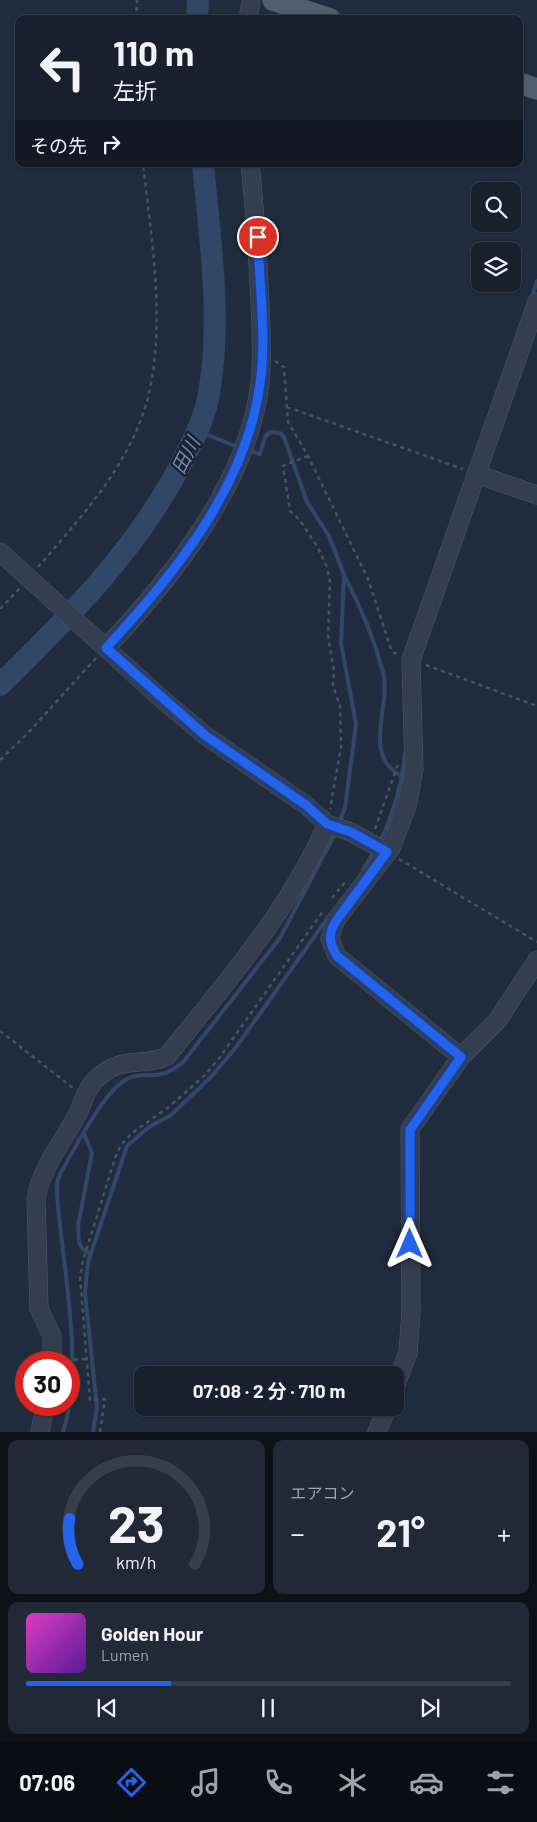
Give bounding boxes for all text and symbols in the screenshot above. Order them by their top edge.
text: 110 m [113,31,194,73]
icon: left [30,35,95,100]
text: 左折 [113,77,157,103]
icon: right [97,130,125,158]
text: その先 [30,134,87,157]
map controls [471,182,521,292]
button: search [471,182,521,232]
pin [237,216,279,258]
icon: arrive [244,223,272,251]
button: layers [471,242,521,292]
water label: 田川 [166,431,205,477]
position arrow [383,1217,435,1269]
speed limit sign: 30 [15,1351,80,1416]
text: 07:08 · 2 分 · 710 m [193,1379,345,1402]
text: エアコン [291,1483,355,1502]
text: 23 [108,1491,164,1553]
text: 21° [376,1509,425,1555]
text: − [291,1516,305,1550]
text: + [497,1516,511,1550]
text: km/h [116,1551,156,1573]
text: Golden Hour [101,1622,203,1645]
text: Lumen [101,1645,149,1664]
icon: previous [93,1694,121,1722]
icon: pause [254,1694,282,1722]
icon: next [416,1694,444,1722]
icon: directions [114,1765,149,1800]
icon: music [188,1765,223,1800]
icon: phone [261,1765,296,1800]
icon: climate [335,1765,370,1800]
icon: car [409,1765,444,1800]
icon: filters [483,1765,518,1800]
text: 07:06 [19,1769,75,1795]

